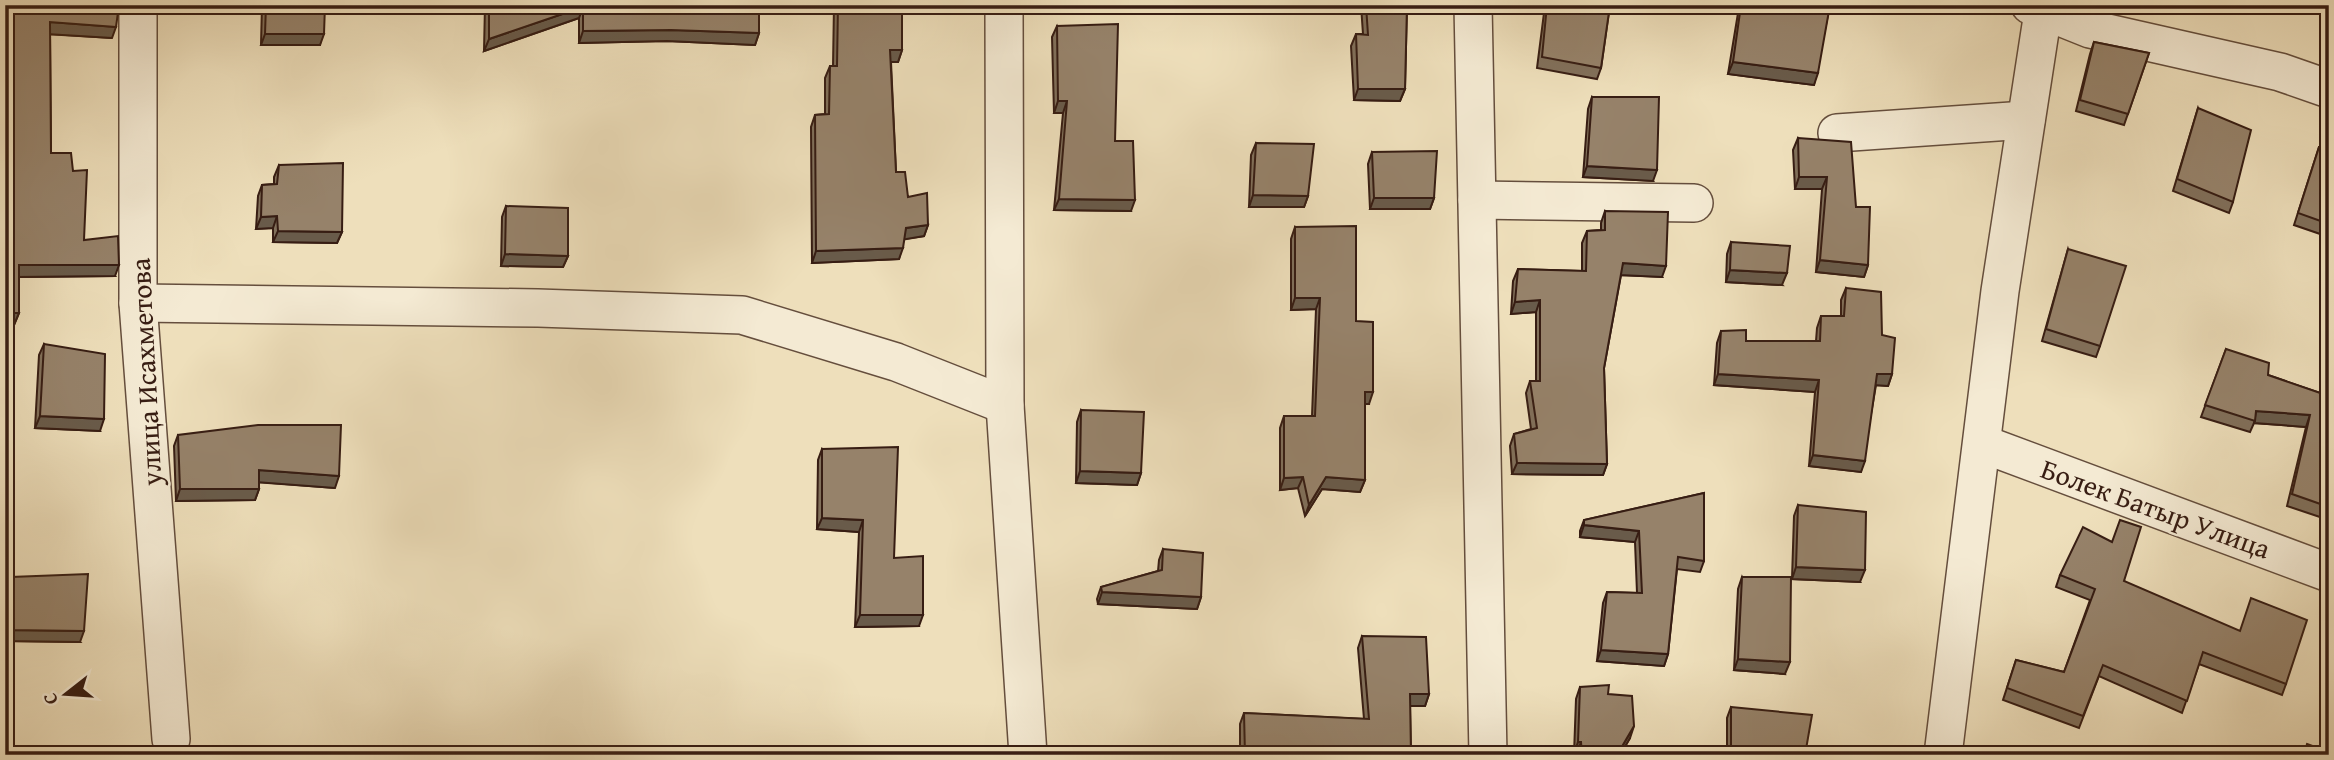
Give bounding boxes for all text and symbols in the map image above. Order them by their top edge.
street label: улица Исахметова [119,256,172,488]
street label: Болек Батыр Улица [2036,447,2277,569]
north arrow [32,658,102,728]
text: С [35,689,65,708]

